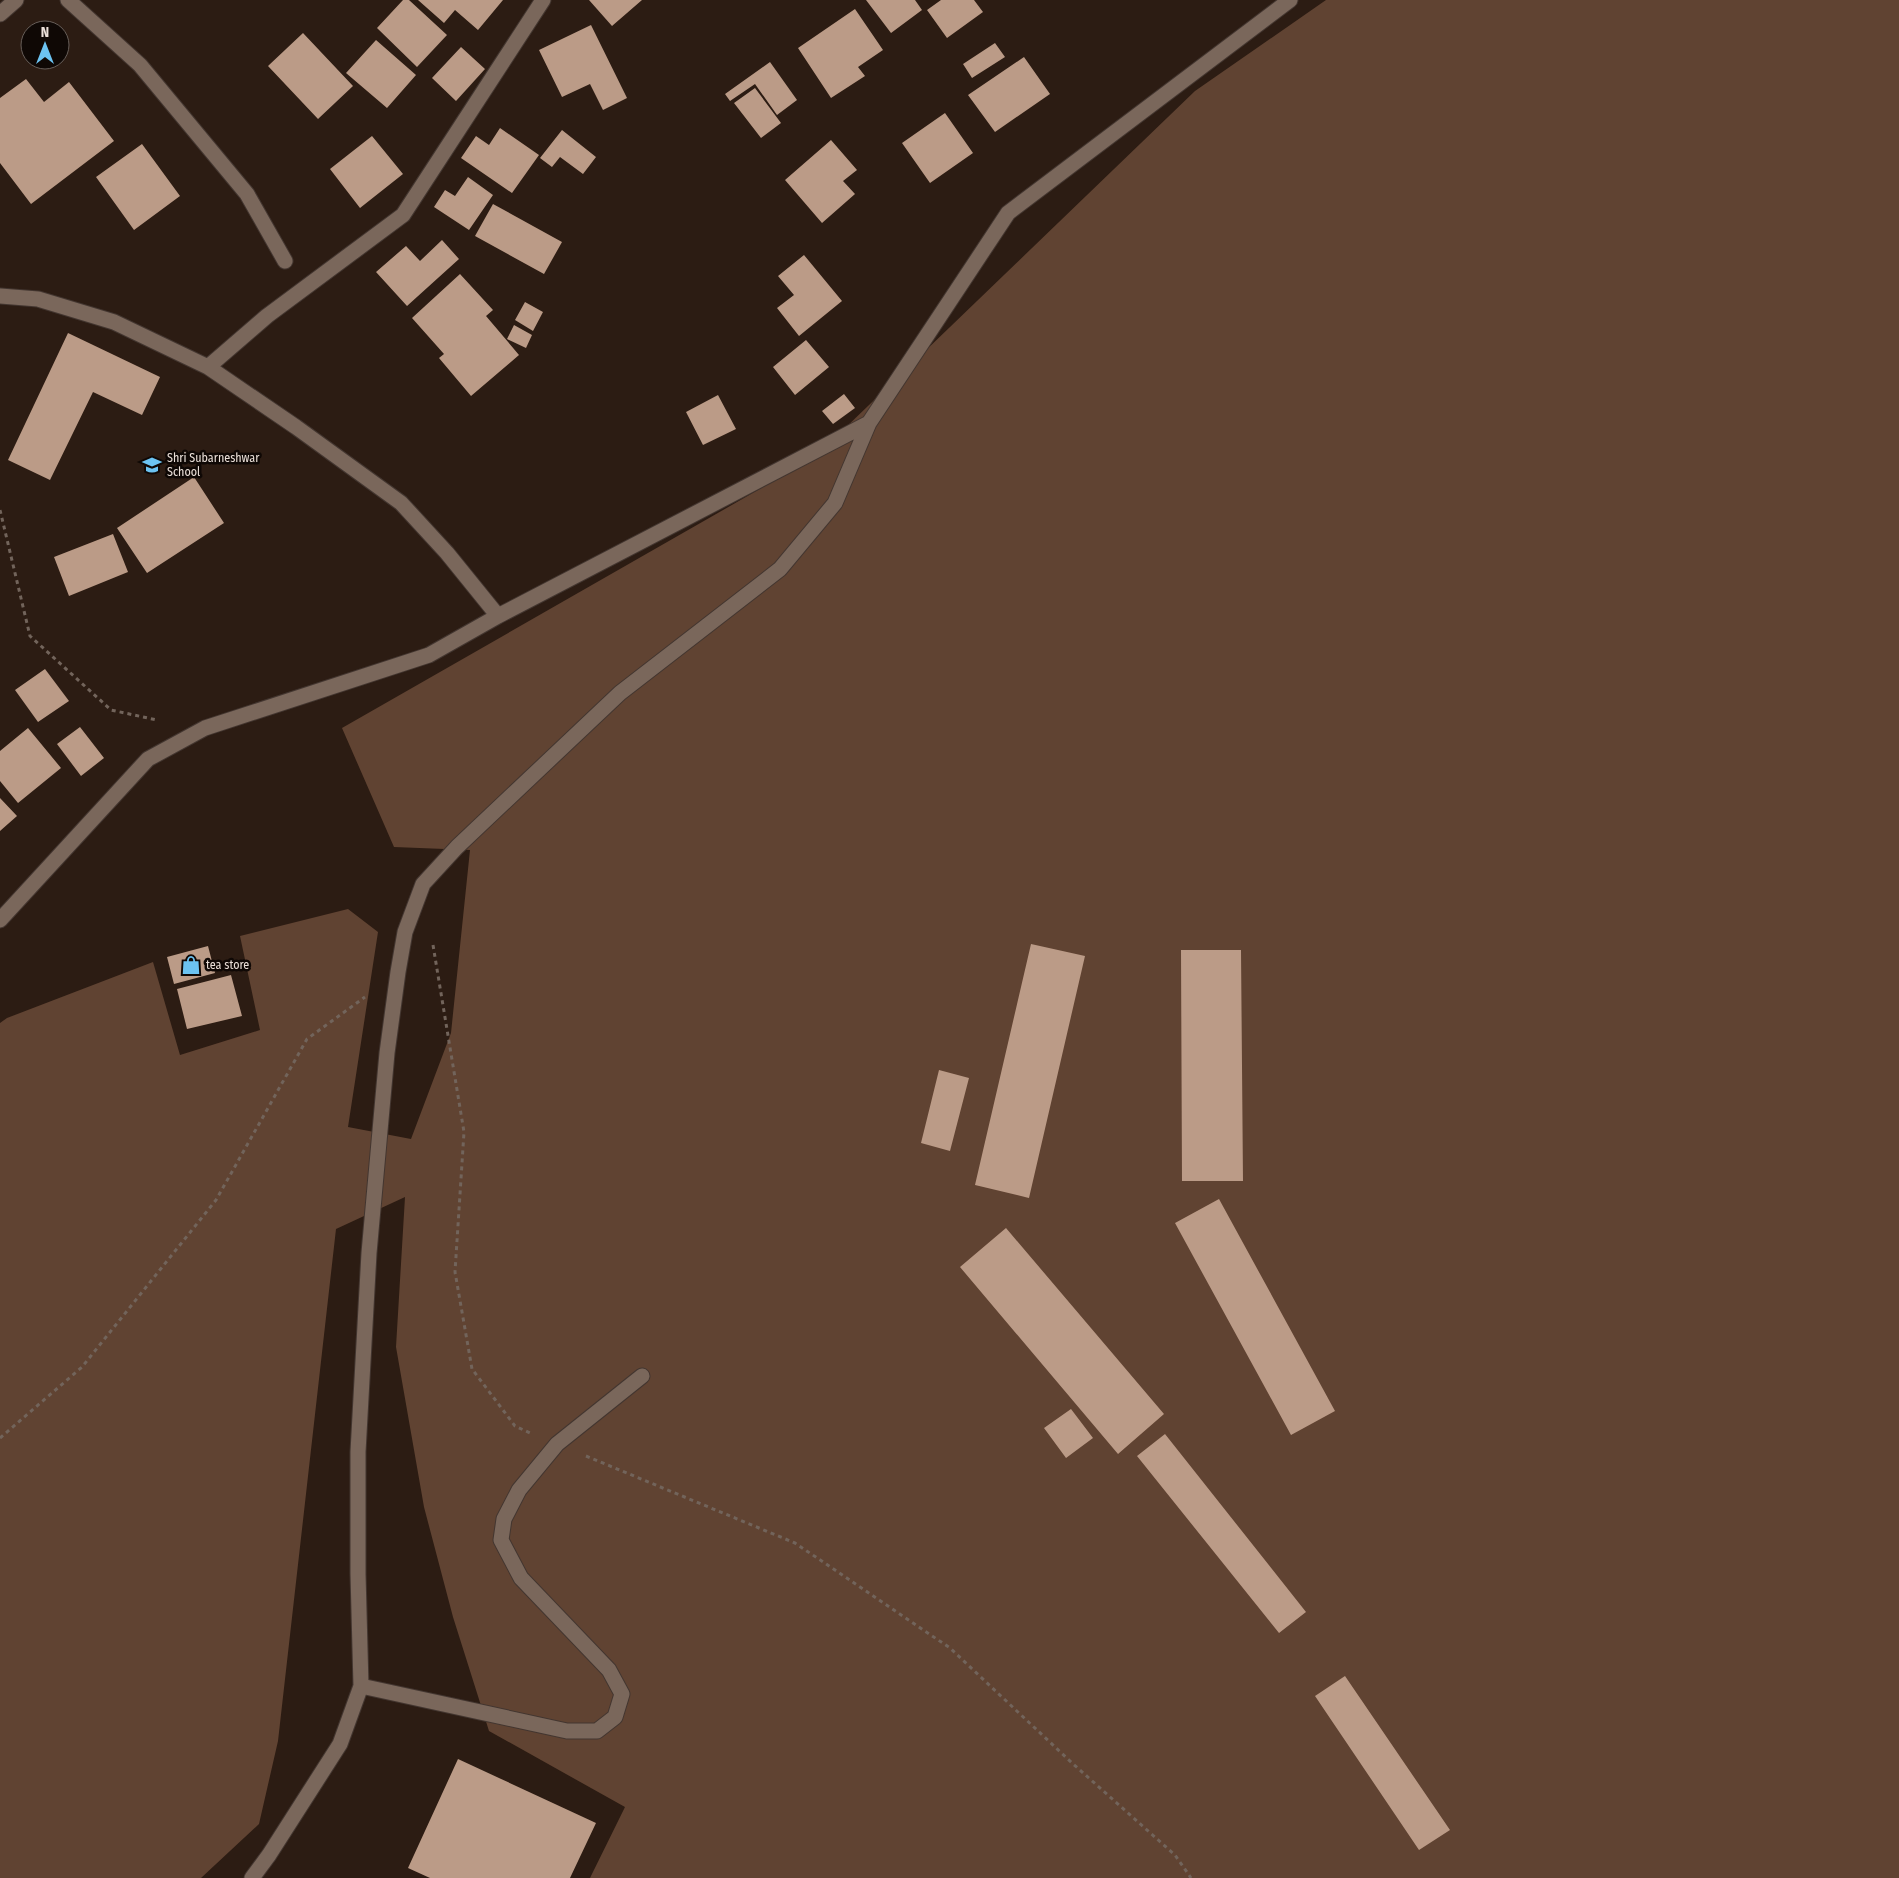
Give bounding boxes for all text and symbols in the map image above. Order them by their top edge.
north arrow [20,20,70,70]
text: N [41,24,49,41]
place label: Shri Subarneshwar School [167,451,260,479]
school or university icon: Shri Subarneshwar School [141,454,163,476]
shop icon: tea store [180,954,202,976]
place label: tea store [206,958,249,972]

